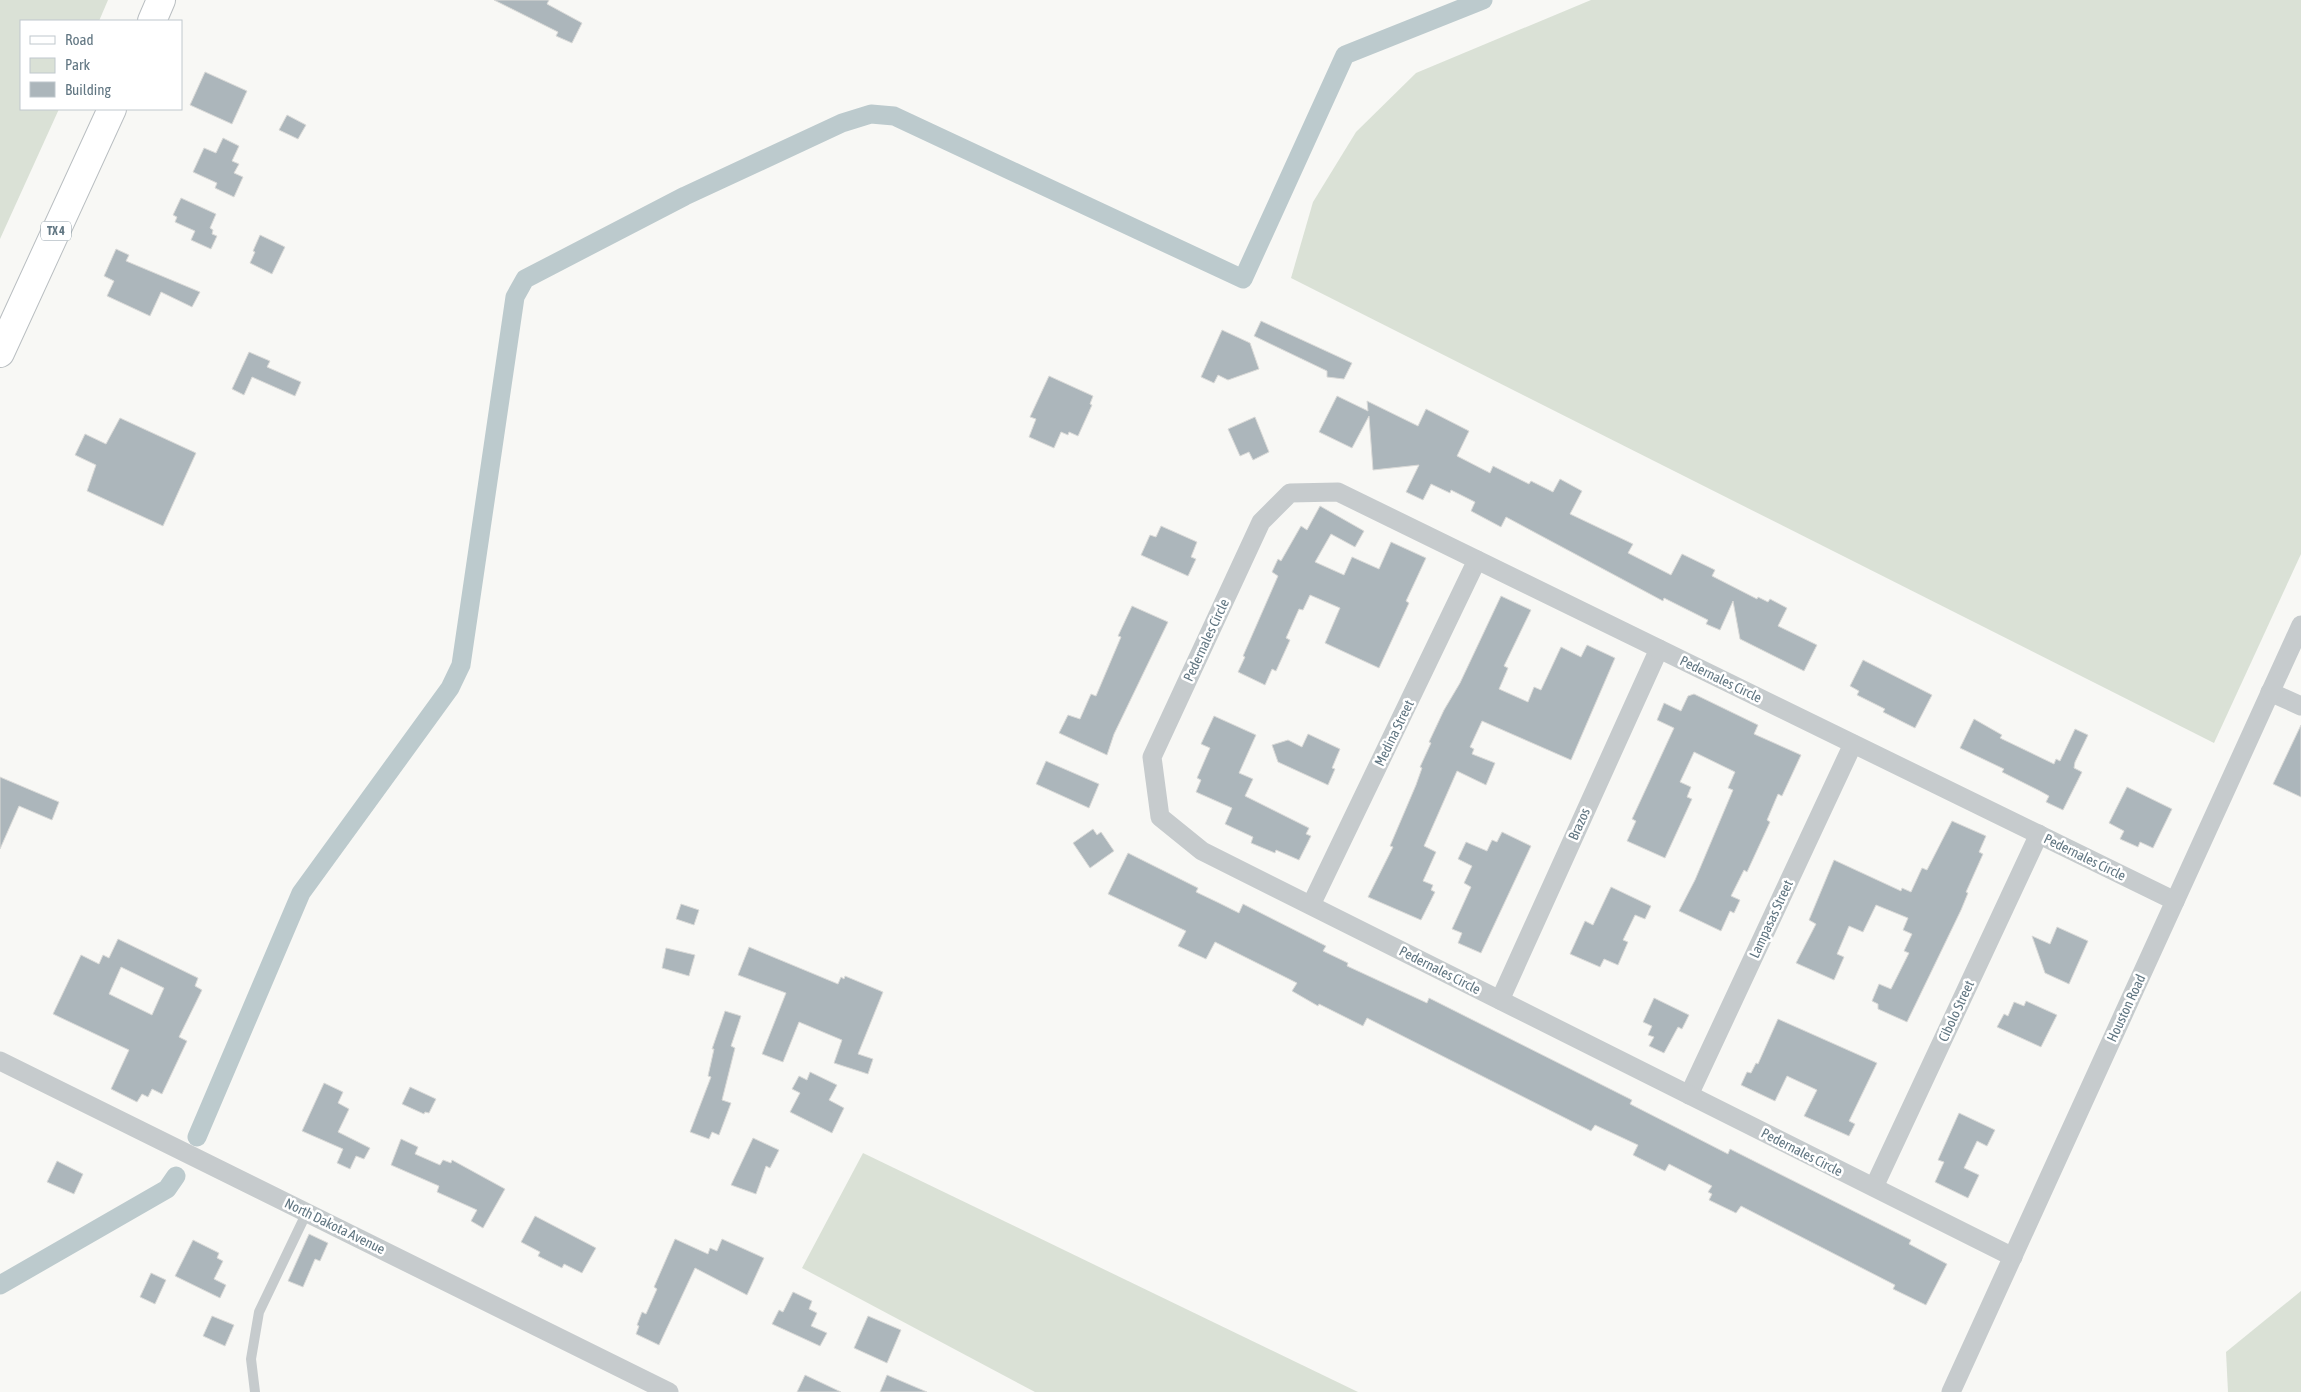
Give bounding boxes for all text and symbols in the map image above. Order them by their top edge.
legend [20,20,182,110]
text: Road [65,31,94,48]
text: Park [65,56,90,73]
text: Building [65,81,111,98]
road number: TX 4 [41,222,71,240]
street label: Pedernales Circle [1180,596,1232,684]
street label: Pedernales Circle [1678,652,1764,706]
street label: Medina Street [1371,697,1417,769]
street label: Brazos [1565,805,1593,843]
street label: Pedernales Circle [2042,830,2128,884]
street label: Lampasas Street [1746,877,1796,961]
street label: Pedernales Circle [1397,943,1483,997]
street label: Houston Road [2103,972,2149,1044]
street label: Cibolo Street [1935,978,1977,1044]
street label: Pedernales Circle [1759,1125,1845,1179]
street label: North Dakota Avenue [282,1195,388,1257]

